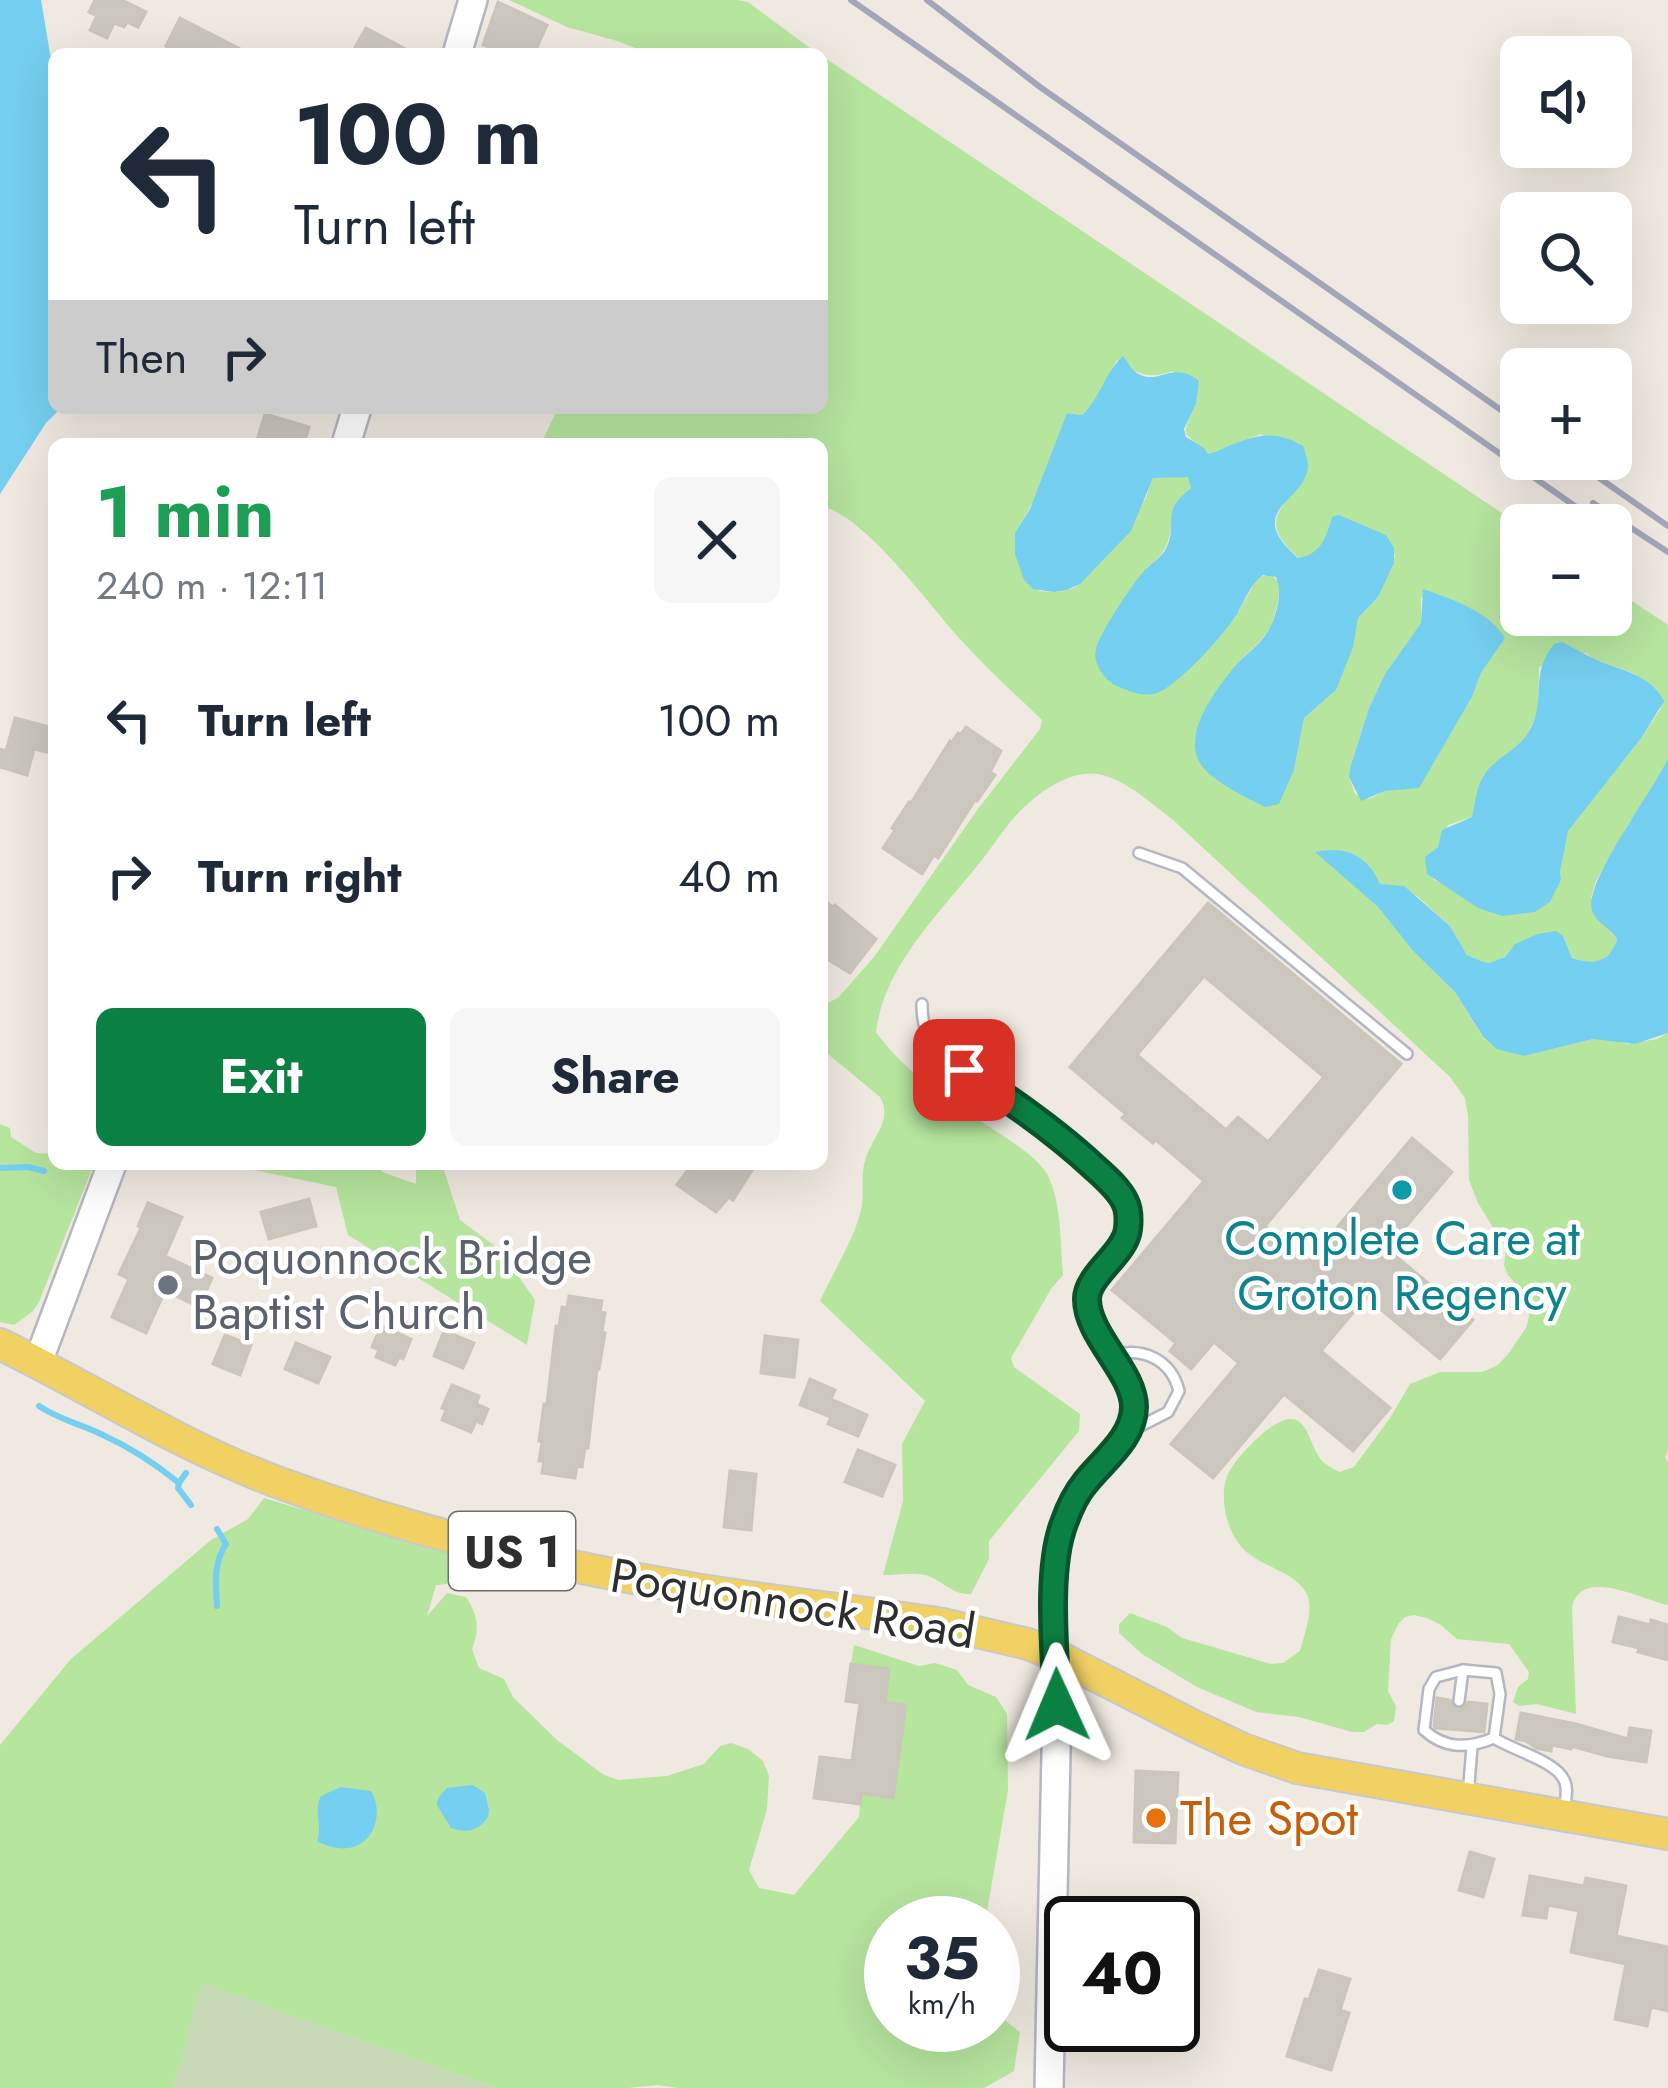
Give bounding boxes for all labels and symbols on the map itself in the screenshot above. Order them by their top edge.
pin [913,1019,1015,1121]
marker: Complete Care at Groton Regency [1389,1177,1415,1203]
place label: Complete Care at Groton Regency [1224,1204,1580,1328]
place label: Poquonnock Bridge Baptist Church [192,1223,592,1347]
marker: Poquonnock Bridge Baptist Church [155,1272,181,1298]
road number: US 1 [449,1512,575,1590]
street label: Poquonnock Road [606,1541,980,1666]
position arrow [994,1642,1120,1768]
place label: The Spot [1180,1784,1359,1853]
marker: The Spot [1143,1805,1169,1831]
speed limit sign: 40 [1044,1896,1200,2052]

